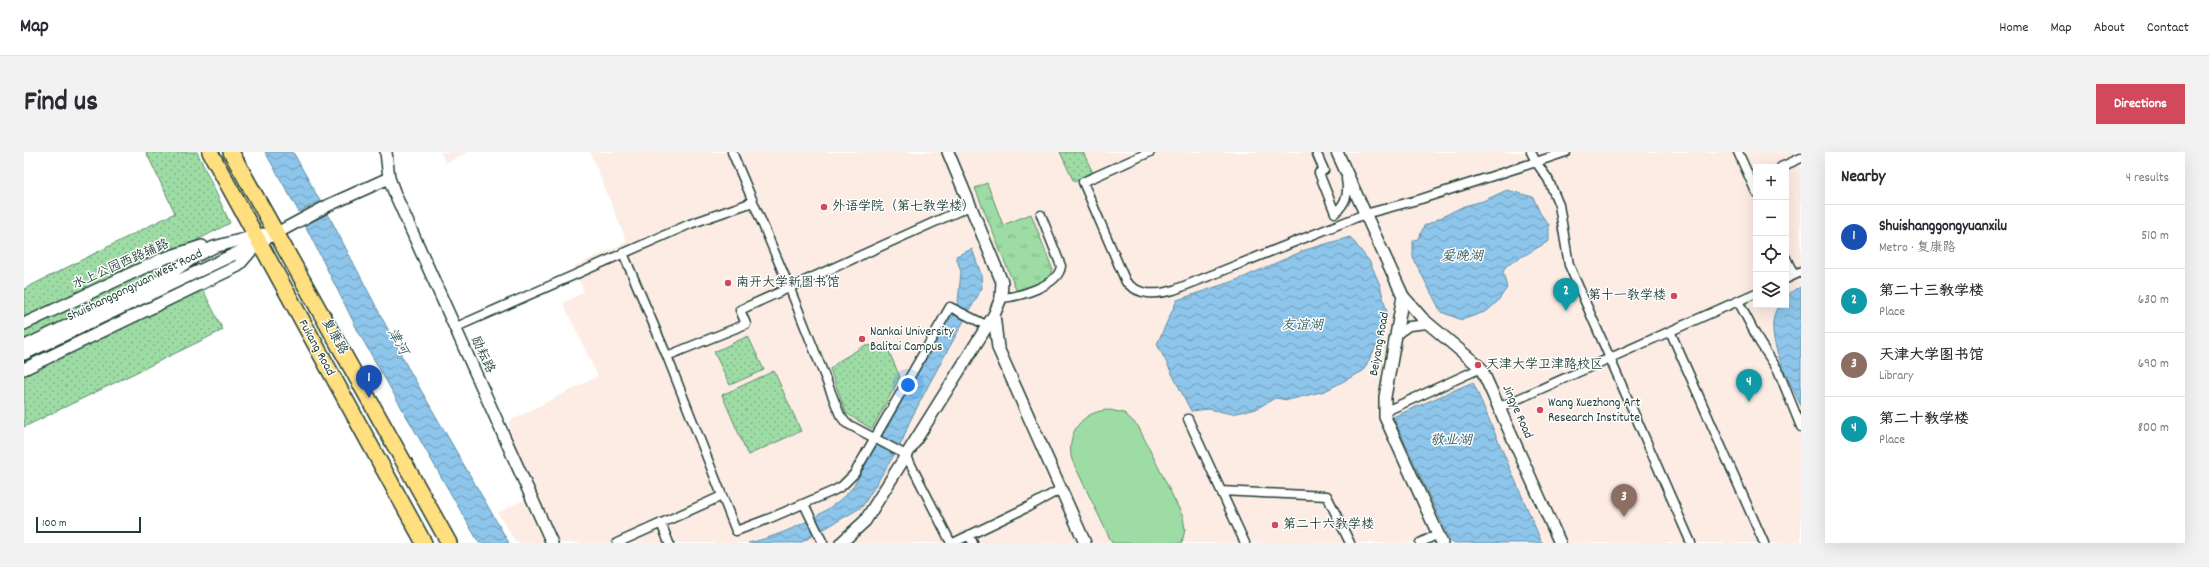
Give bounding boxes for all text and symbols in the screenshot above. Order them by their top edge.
text: Map [20,14,49,41]
text: Home [1999,18,2028,38]
text: Map [2050,18,2072,38]
text: About [2094,18,2125,38]
text: Contact [2147,18,2189,38]
text: Find us [24,84,98,124]
button: Directions [2096,84,2185,124]
map controls [1753,164,1789,308]
button: + [1753,164,1789,200]
text: Nearby [1841,166,1885,190]
text: 4 results [2126,169,2169,188]
place label: 外语学院（第七教学楼） [832,198,975,217]
button: − [1753,200,1789,236]
marker: 外语学院（第七教学楼） [819,202,829,212]
text: Shuishanggongyuanxilu [1879,216,2007,238]
text: 1 [1853,227,1855,246]
text: 510 m [2141,227,2169,246]
street label: 水上公园西路辅路 [70,235,172,295]
button: locate [1753,236,1789,272]
text: Metro · 复康路 [1879,239,1956,258]
street label: Shuishanggongyuan West Road [64,245,206,327]
water label: 爱晚湖 [1441,247,1485,267]
button: layers [1753,272,1789,308]
place label: 南开大学新图书馆 [736,274,840,293]
marker: 南开大学新图书馆 [723,278,733,288]
pin: 2 [1553,278,1579,311]
text: 第二十三教学楼 [1879,281,1984,303]
place label: 第十一教学楼 [1588,287,1666,306]
marker: 第十一教学楼 [1669,291,1679,301]
text: 2 [1851,291,1857,310]
text: 630 m [2138,291,2169,310]
text: Place [1879,303,1905,322]
street label: Beiyang Road [1365,311,1395,377]
street label: 复康路 [316,315,352,359]
street label: Fukang Road [293,316,339,380]
water label: 友谊湖 [1281,316,1325,336]
place label: Nankai University Balitai Campus [870,323,955,357]
water label: 津河 [381,325,414,361]
street label: 励耘路 [465,333,499,377]
marker: Nankai University Balitai Campus [857,334,867,344]
text: 天津大学图书馆 [1879,345,1984,367]
text: 3 [1851,355,1857,374]
text: 690 m [2138,355,2169,374]
place label: 天津大学卫津路校区 [1486,356,1603,375]
marker: 天津大学卫津路校区 [1473,360,1483,370]
pin: 1 [356,365,382,398]
text: Library [1879,367,1913,386]
pin: 4 [1736,369,1762,402]
your location [898,375,918,395]
street label: Jingye Road [1497,382,1537,442]
place label: Wang Xuezhong Art Research Institute [1548,394,1640,428]
marker: Wang Xuezhong Art Research Institute [1535,405,1545,415]
text: 第二十教学楼 [1879,409,1969,431]
text: 4 [1851,419,1857,438]
text: 800 m [2138,419,2169,438]
water label: 敬业湖 [1430,431,1474,451]
text: Place [1879,431,1905,450]
pin: 3 [1611,484,1637,517]
scale bar [36,515,141,534]
text: 100 m [42,516,66,532]
place label: 第二十六教学楼 [1283,516,1374,535]
marker: 第二十六教学楼 [1270,520,1280,530]

